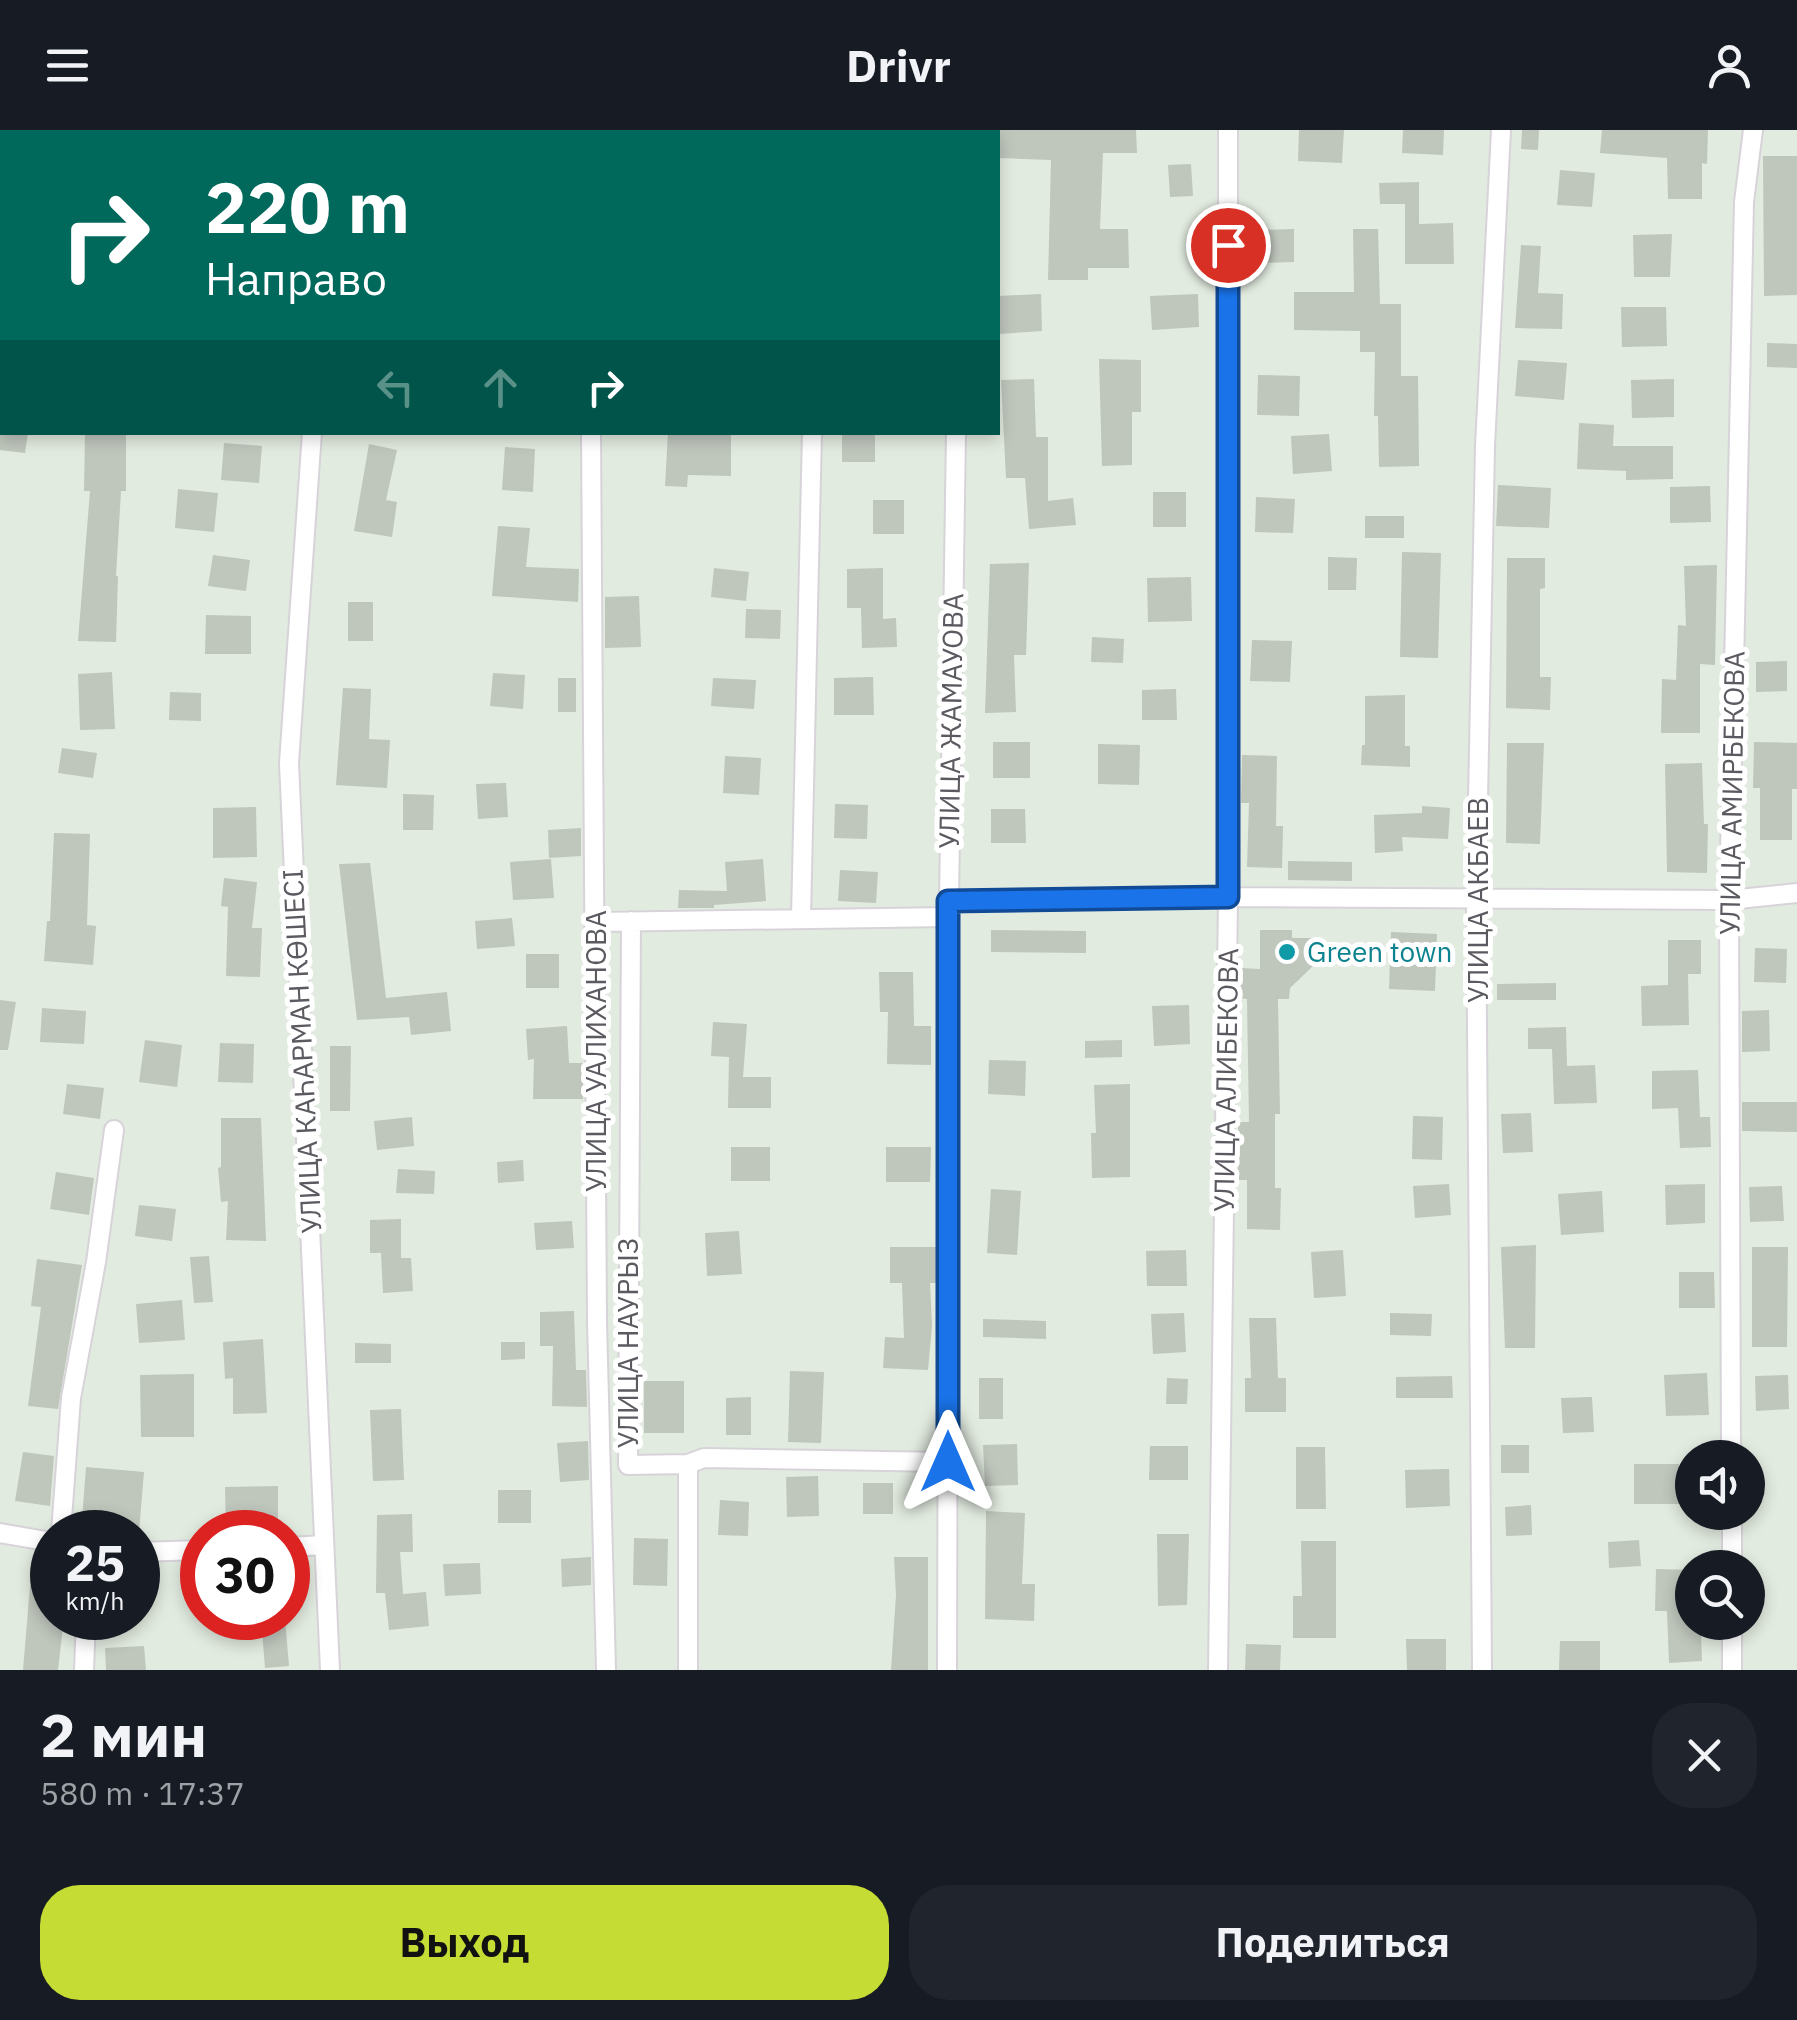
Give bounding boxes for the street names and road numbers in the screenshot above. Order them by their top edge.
street label: УЛИЦА ЖАМАУОВА [930,593,971,849]
street label: УЛИЦА АМИРБЕКОВА [1711,650,1752,935]
street label: УЛИЦА АКБАЕВ [1459,797,1496,1003]
street label: УЛИЦА КАҺАРМАН КӨШЕСІ [273,868,330,1234]
street label: УЛИЦА УАЛИХАНОВА [577,910,614,1192]
street label: УЛИЦА АЛИБЕКОВА [1205,948,1246,1212]
street label: УЛИЦА НАУРЫЗ [609,1238,646,1448]

